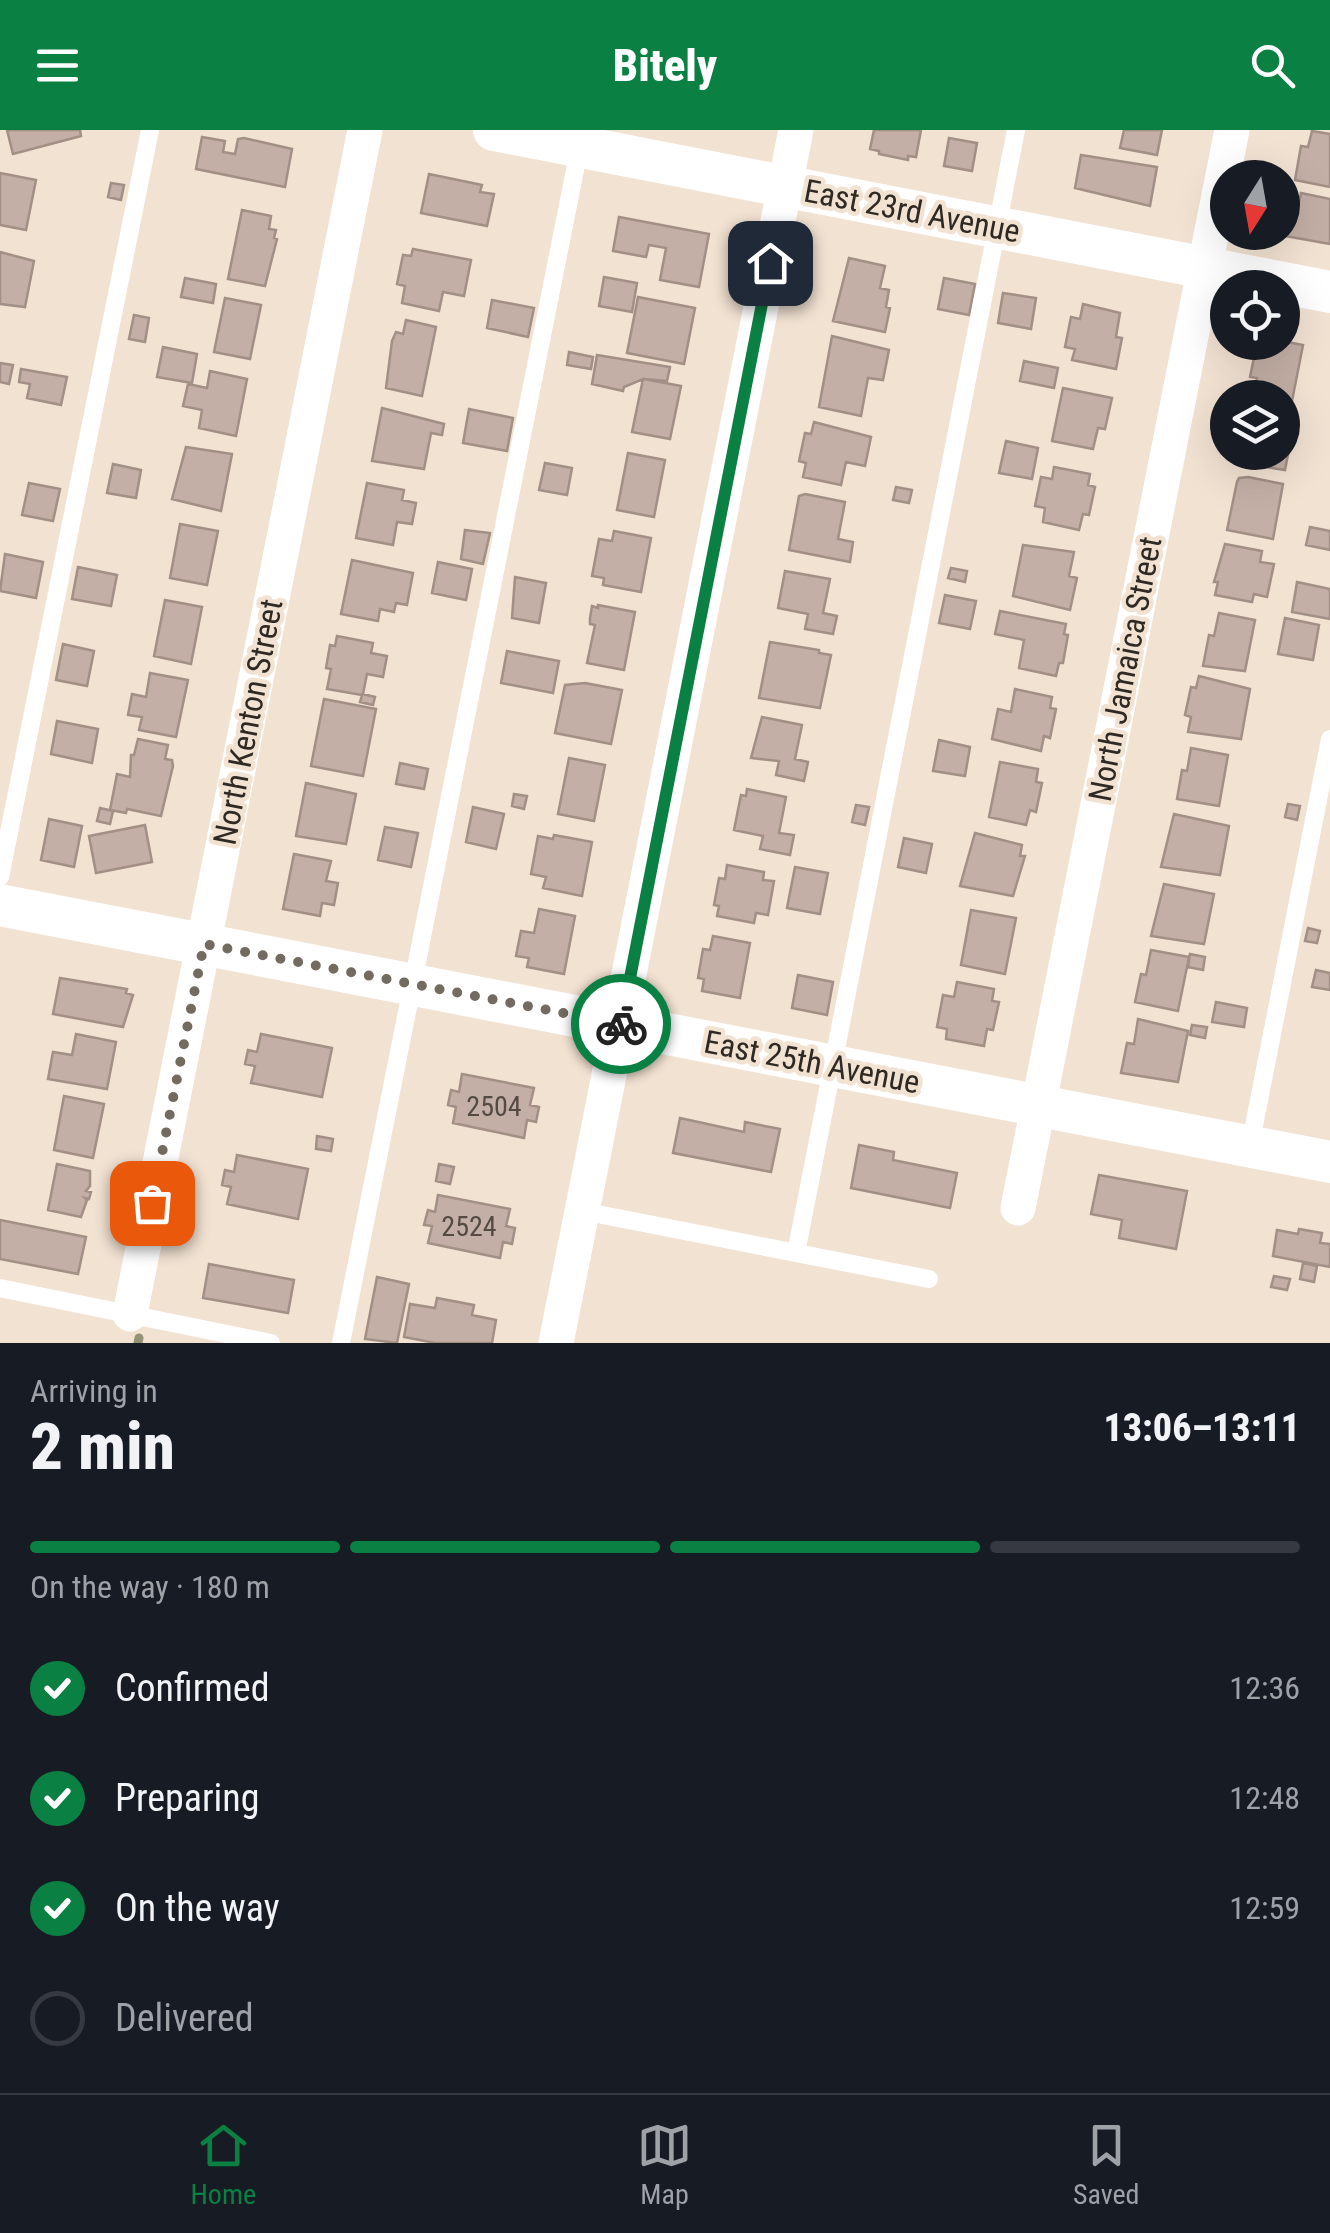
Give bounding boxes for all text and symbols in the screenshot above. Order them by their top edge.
icon: menu [30,38,85,93]
icon: search [1245,38,1300,93]
text: Bitely [613,39,717,92]
north arrow [1210,160,1300,250]
map controls [1210,160,1300,470]
street label: East 23rd Avenue [801,171,1023,251]
pin [728,221,813,306]
icon: home [743,236,798,291]
button: locate [1210,270,1300,360]
button: layers [1210,380,1300,470]
street label: North Jamaica Street [1081,533,1169,805]
street label: North Kenton Street [206,596,290,848]
courier [571,974,671,1074]
icon: bike [594,997,649,1052]
street label: East 25th Avenue [701,1022,923,1102]
house number: 2504 [466,1090,522,1123]
pin [110,1161,195,1246]
icon: bag [125,1176,180,1231]
house number: 2524 [441,1210,497,1243]
text: Arriving in [30,1372,158,1410]
text: 13:06–13:11 [1103,1406,1300,1450]
text: 2 min [30,1409,175,1485]
text: On the way · 180 m [30,1568,270,1606]
icon: check [30,1661,85,1716]
text: Confirmed [115,1666,270,1710]
text: 12:36 [1229,1669,1300,1707]
icon: check [30,1771,85,1826]
text: Preparing [115,1776,260,1820]
text: 12:48 [1229,1779,1300,1817]
icon: check [30,1881,85,1936]
text: On the way [115,1886,280,1930]
text: 12:59 [1229,1889,1300,1927]
text: Delivered [115,1996,254,2040]
tab: Home [190,2118,256,2211]
tab: Map [637,2118,692,2211]
tab: Saved [1073,2118,1140,2211]

